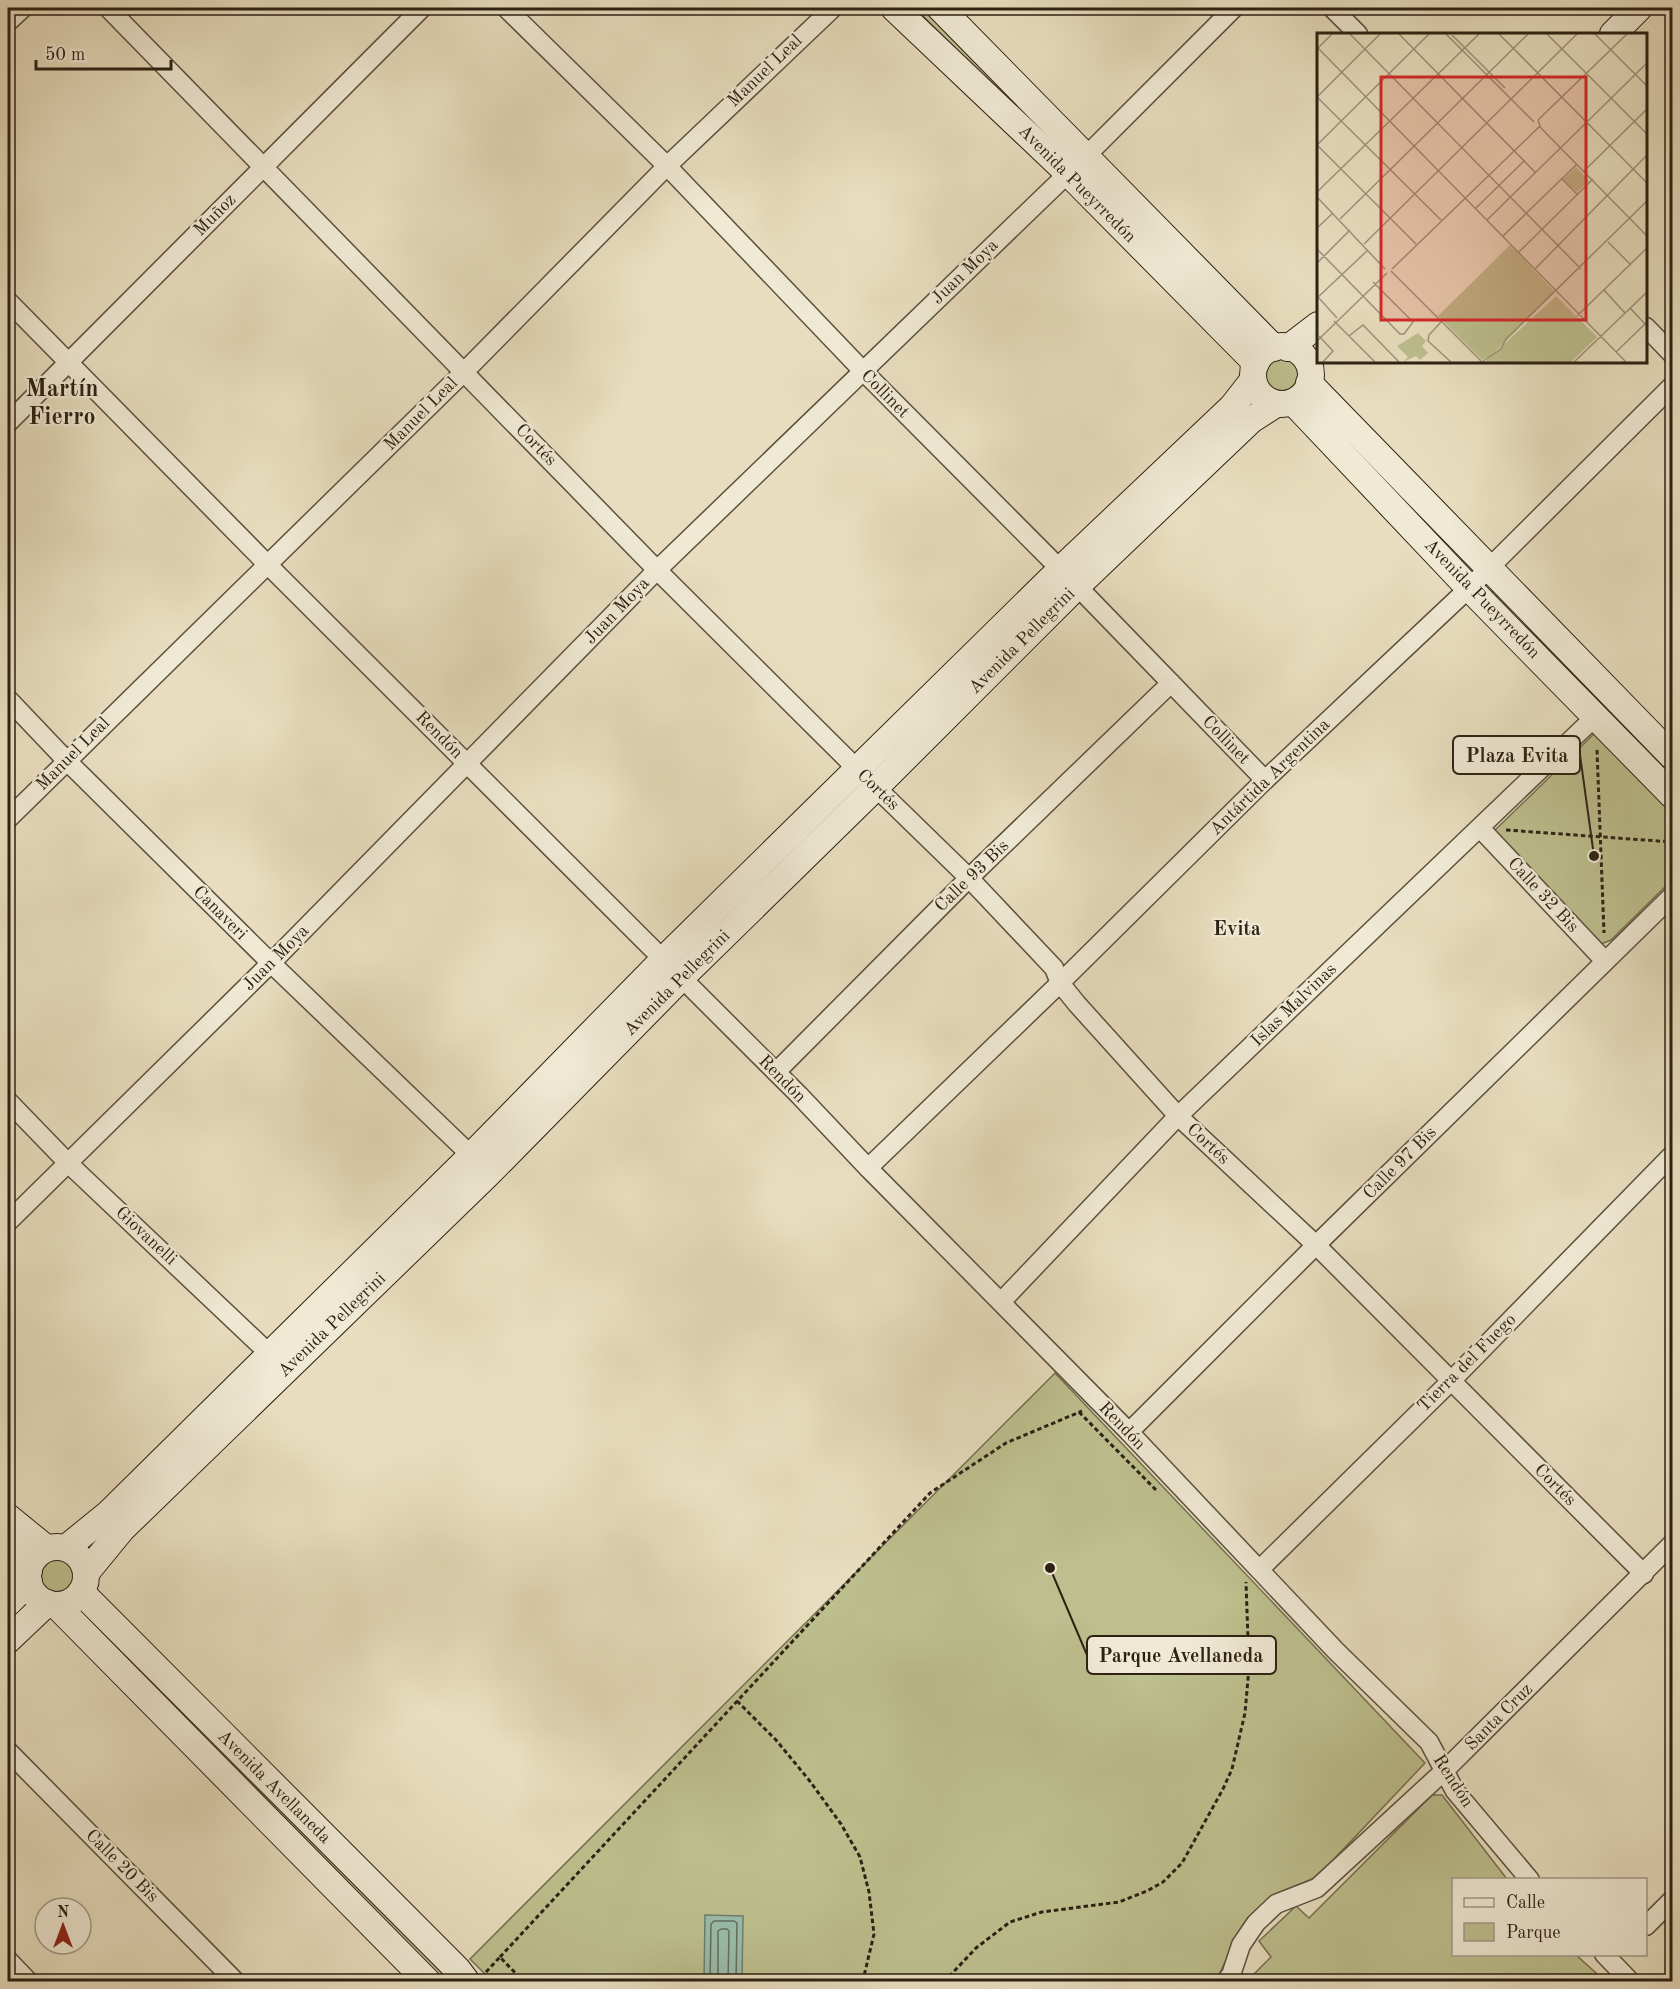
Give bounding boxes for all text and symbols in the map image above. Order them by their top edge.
street label: Manuel Leal [724,31,806,111]
scale bar [36,33,171,71]
inset map [1317,33,1647,363]
text: 50 m [45,46,85,64]
street label: Avenida Pueyrredón [1015,122,1139,246]
street label: Muñoz [191,191,239,239]
street label: Juan Moya [928,236,1002,308]
street label: Collinet [857,366,913,422]
street label: Manuel Leal [381,374,461,454]
district label: Martín Fierro [25,378,99,430]
street label: Cortés [512,420,560,470]
street label: Avenida Pueyrredón [1421,536,1544,662]
street label: Juan Moya [581,574,653,648]
street label: Avenida Pellegrini [966,584,1079,697]
street label: Rendón [412,708,466,762]
street label: Collinet [1199,712,1253,768]
street label: Manuel Leal [33,714,113,794]
street label: Antártida Argentina [1207,715,1334,839]
callout: Plaza Evita [1453,736,1580,774]
text: Plaza Evita [1465,747,1569,767]
street label: Cortés [853,766,903,814]
street label: Calle 93 Bis [932,836,1013,915]
street label: Calle 32 Bis [1504,854,1582,936]
street label: Canaveri [190,883,251,944]
district label: Evita [1213,920,1261,940]
street label: Juan Moya [240,922,312,994]
street label: Avenida Pellegrini [621,926,734,1039]
street label: Islas Malvinas [1248,960,1340,1050]
street label: Rendón [755,1052,809,1106]
street label: Cortés [1183,1120,1233,1168]
street label: Calle 97 Bis [1360,1123,1440,1203]
street label: Giovanelli [112,1203,180,1269]
street label: Avenida Pellegrini [275,1269,389,1381]
street label: Tierra del Fuego [1414,1310,1520,1416]
street label: Rendón [1095,1399,1149,1454]
street label: Cortés [1531,1461,1579,1509]
callout: Parque Avellaneda [1087,1636,1276,1674]
text: Parque Avellaneda [1099,1647,1263,1667]
street label: Santa Cruz [1462,1680,1536,1754]
street label: Avenida Avellaneda [214,1727,334,1847]
street label: Rendón [1429,1751,1477,1811]
street label: Calle 20 Bis [82,1826,162,1906]
legend [1452,1878,1647,1956]
text: Calle [1506,1894,1545,1912]
north arrow [33,1896,93,1956]
text: N [57,1905,70,1921]
text: Parque [1506,1924,1561,1942]

